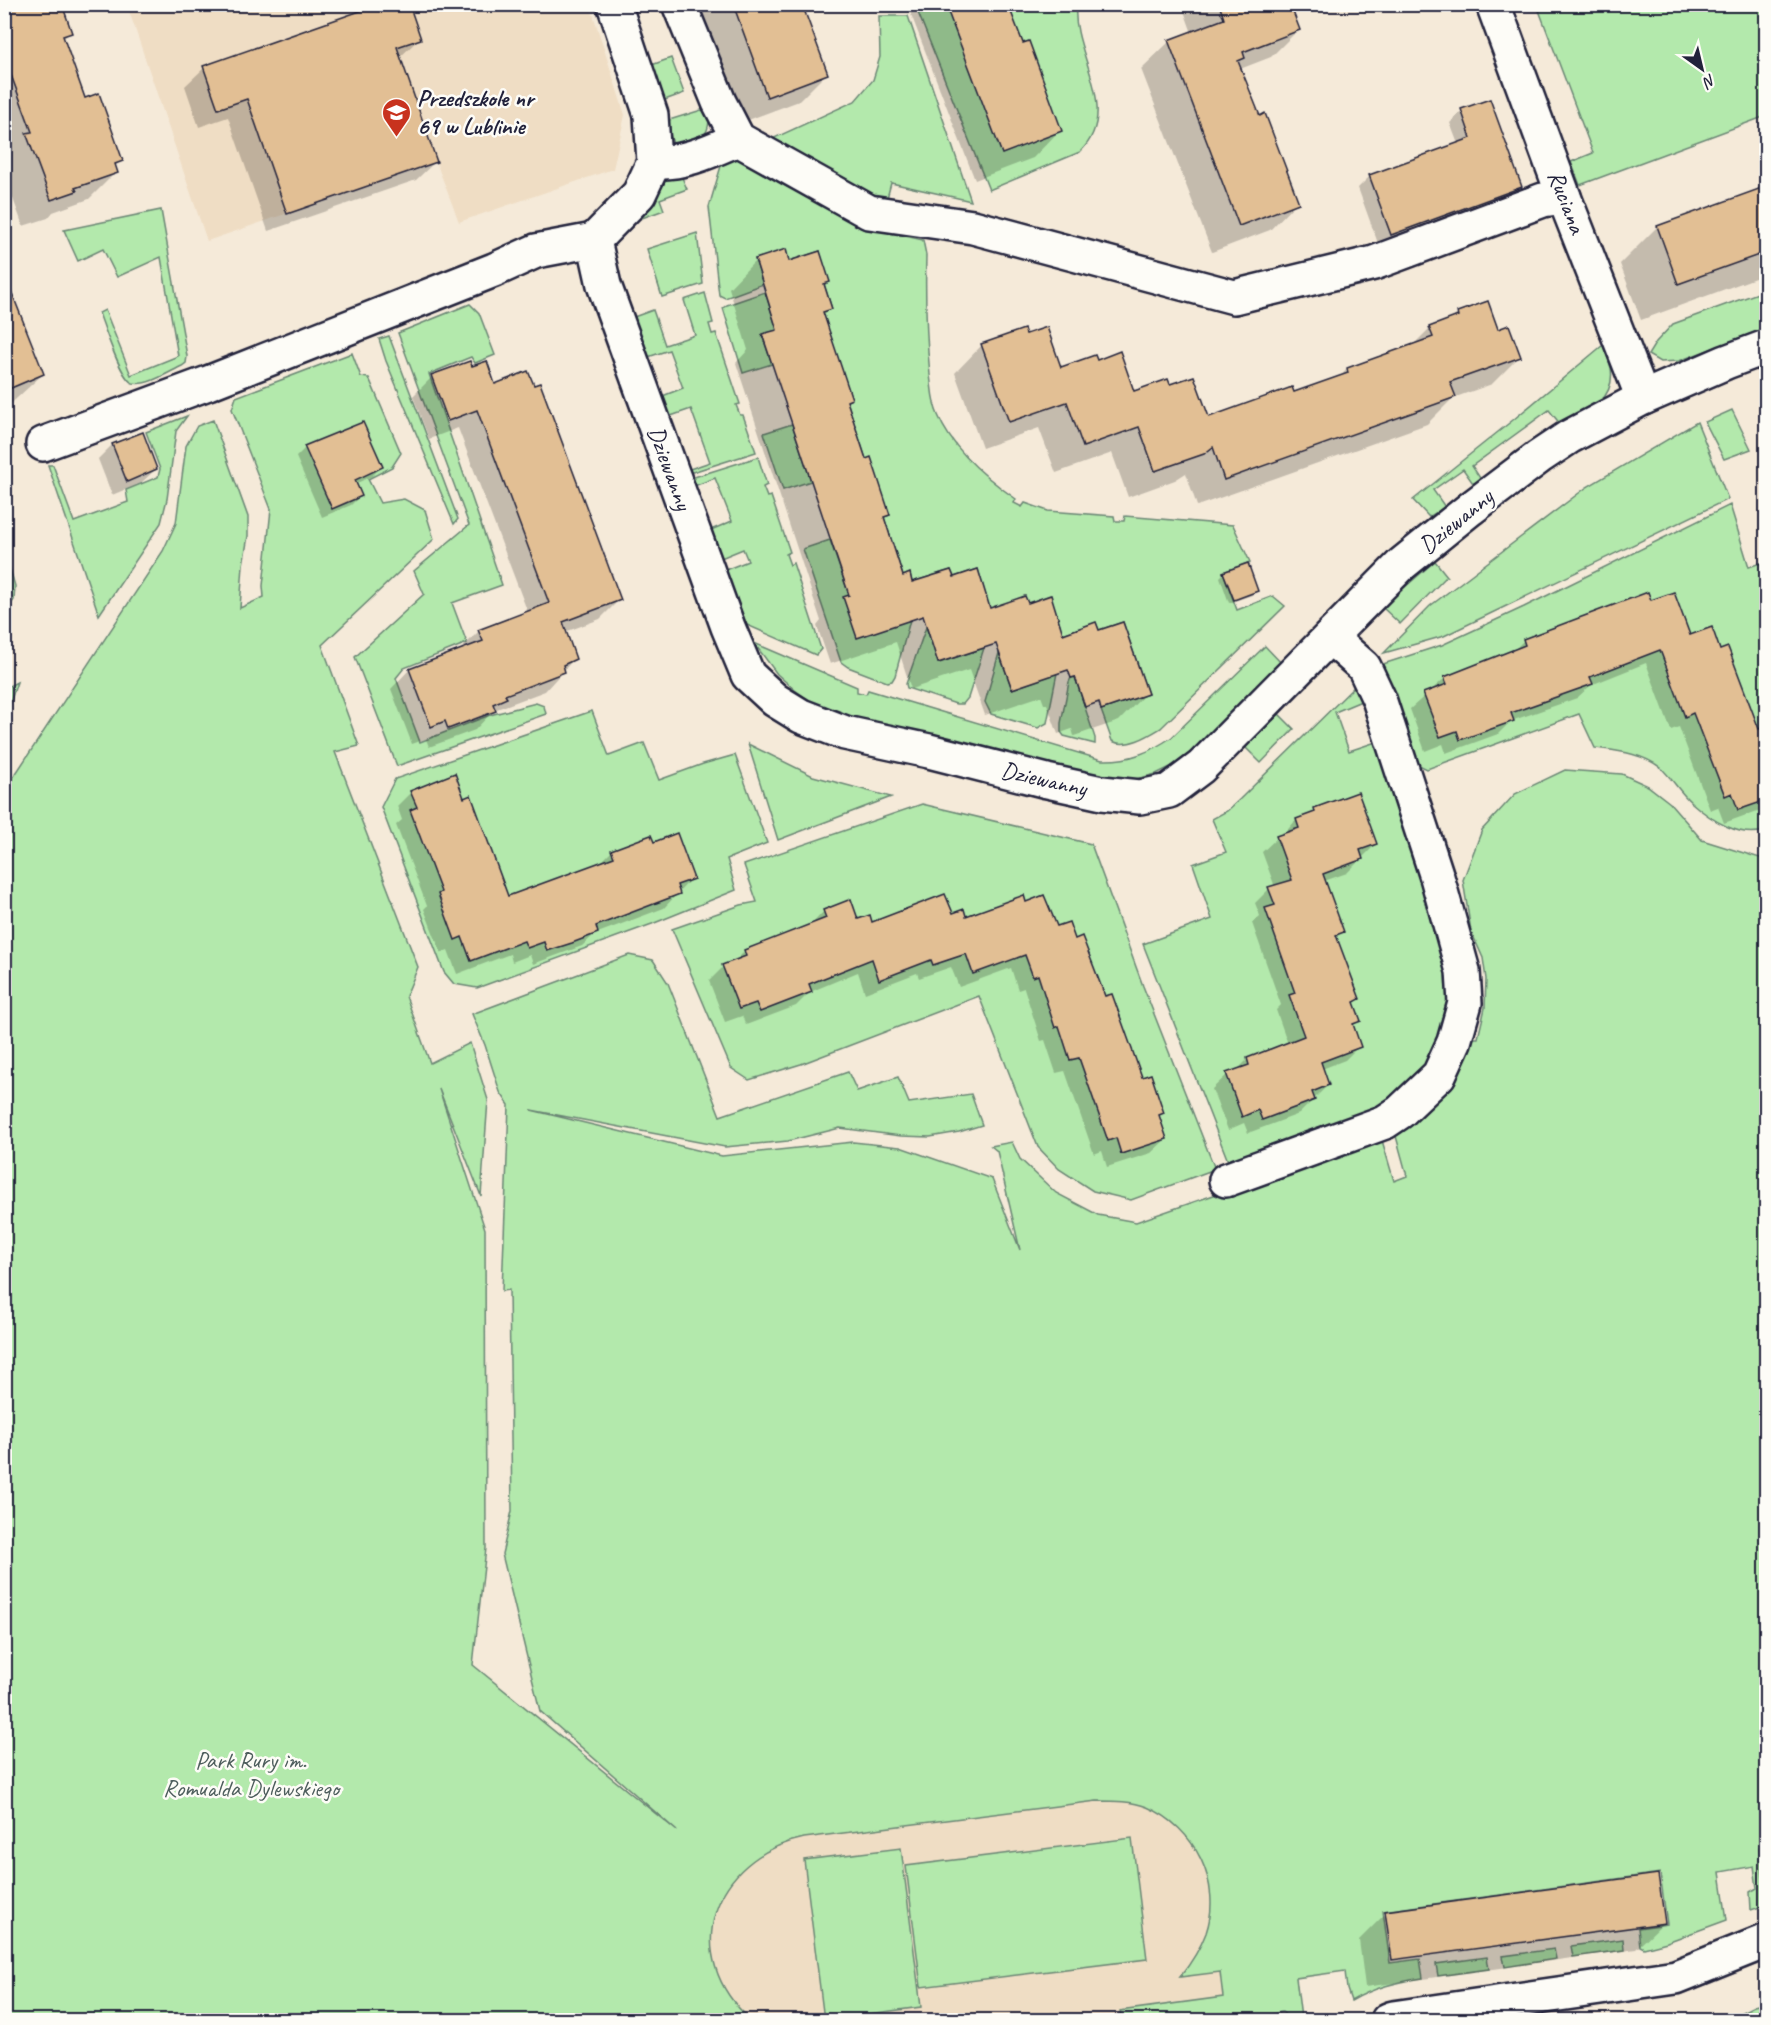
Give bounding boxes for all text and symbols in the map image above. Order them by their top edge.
north arrow [1672,39,1732,99]
text: N [1698,70,1720,93]
place label: Przedszkole nr 69 w Lublinie [417,83,536,141]
school or university icon: Przedszkole nr 69 w Lublinie [380,96,412,138]
street label: Ruciana [1541,166,1593,239]
street label: Dziewanny [641,422,700,516]
street label: Dziewanny [1413,481,1501,560]
street label: Dziewanny [998,755,1091,804]
park label: Park Rury im. Romualda Dylewskiego [163,1745,341,1803]

